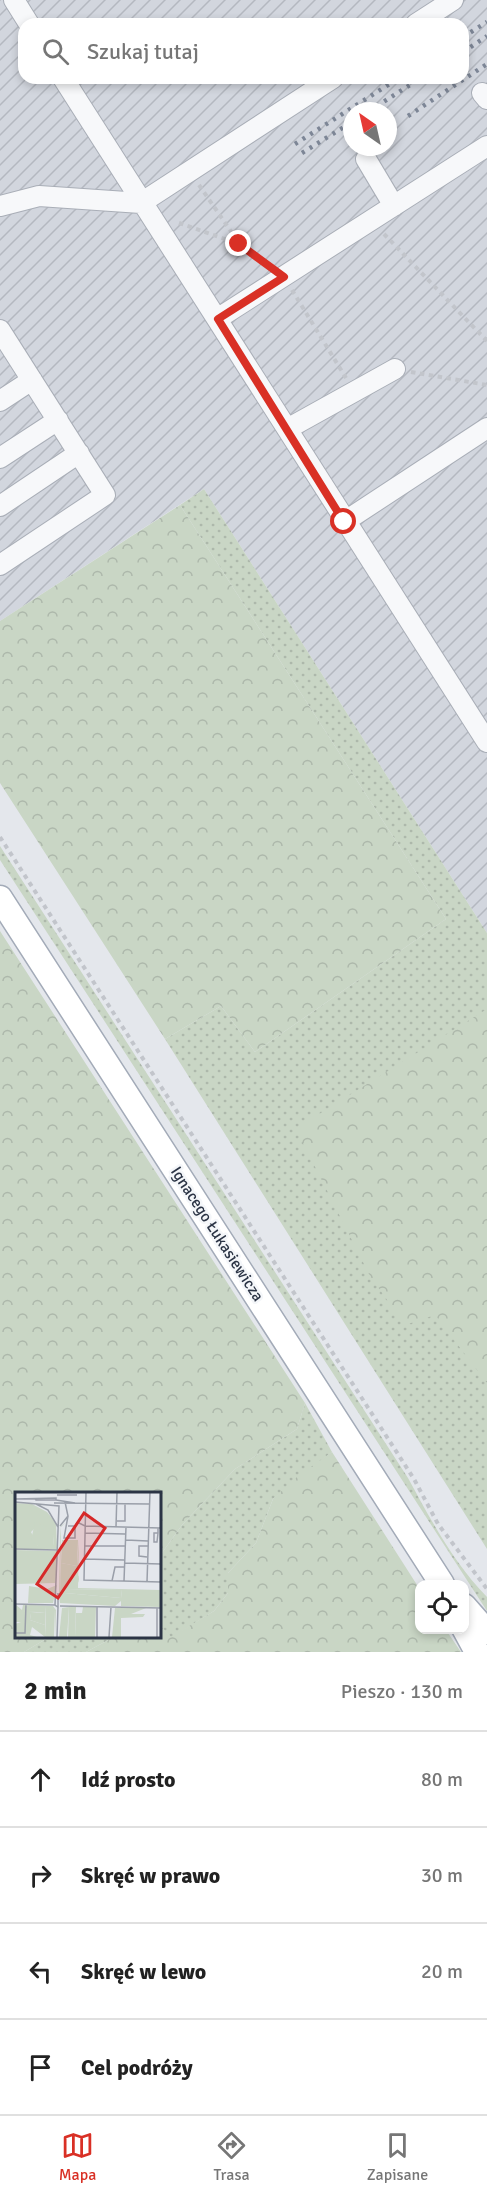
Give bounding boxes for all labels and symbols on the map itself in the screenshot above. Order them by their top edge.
north arrow [343,102,397,156]
route end [225,230,251,256]
route start [330,508,356,534]
street label: Ignacego Łukasiewicza [166,1163,268,1305]
inset map [15,1492,160,1637]

